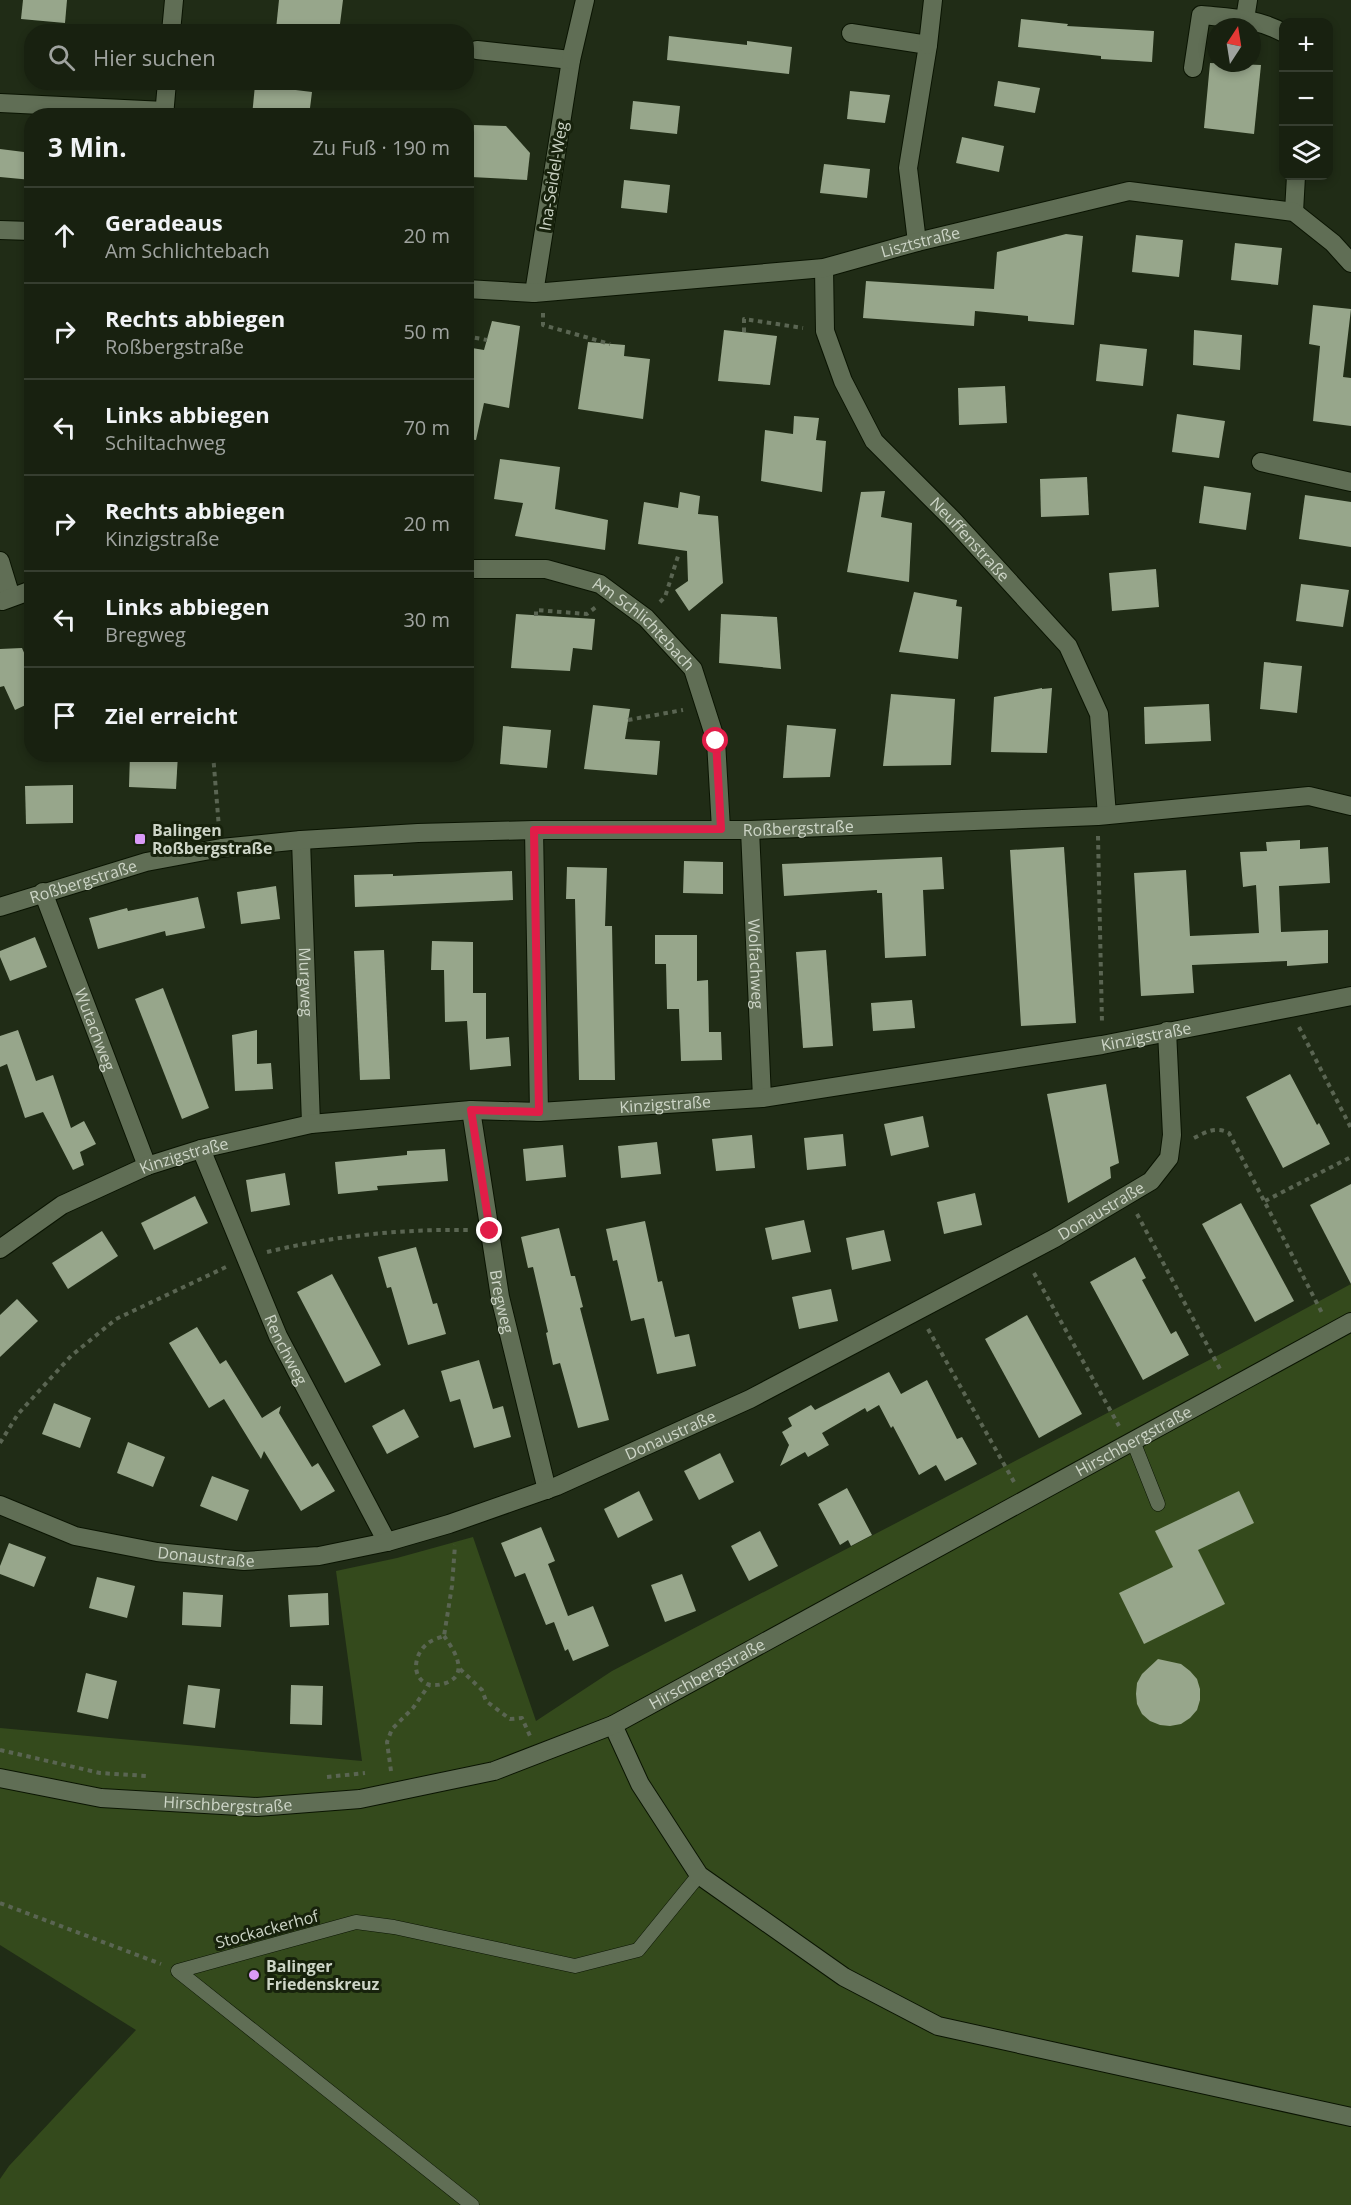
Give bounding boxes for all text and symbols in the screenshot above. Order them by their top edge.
north arrow [1207,18,1261,72]
map controls [1279,18,1333,180]
button: + [1279,18,1333,72]
search box [24,24,474,90]
icon: search [45,41,78,74]
text: Hier suchen [93,42,216,72]
button: − [1279,72,1333,126]
street label: Ina-Seidel-Weg [533,119,573,232]
button: layers [1279,126,1333,180]
text: 3 Min. [48,129,127,165]
text: Zu Fuß · 190 m [312,134,450,161]
text: Geradeaus [105,207,223,237]
icon: ahead [48,219,81,252]
street label: Lisztstraße [878,221,962,263]
text: 20 m [403,222,450,249]
text: Am Schlichtebach [105,237,270,264]
text: Rechts abbiegen [105,303,285,333]
icon: right [48,315,81,348]
text: 50 m [403,318,450,345]
text: Roßbergstraße [105,333,244,360]
text: Links abbiegen [105,399,270,429]
icon: left [48,411,81,444]
text: 70 m [403,414,450,441]
text: Schiltachweg [105,429,226,456]
street label: Neuffenstraße [925,492,1015,586]
text: Rechts abbiegen [105,495,285,525]
icon: right [48,507,81,540]
text: 20 m [403,510,450,537]
text: Kinzigstraße [105,525,219,552]
street label: Am Schlichtebach [590,572,700,675]
text: Links abbiegen [105,591,270,621]
icon: left [48,603,81,636]
text: 30 m [403,606,450,633]
text: Bregweg [105,621,186,648]
icon: arrive [48,699,81,732]
text: Ziel erreicht [105,700,238,730]
route start [702,727,728,753]
street label: Roßbergstraße [743,815,854,841]
place label: Balingen Roßbergstraße [152,819,272,859]
marker: Balingen Roßbergstraße [133,832,147,846]
street label: Roßbergstraße [27,854,140,908]
street label: Wolfachweg [743,918,769,1010]
street label: Murgweg [294,947,318,1017]
street label: Wutachweg [69,985,121,1074]
street label: Kinzigstraße [1099,1017,1193,1056]
street label: Kinzigstraße [619,1090,712,1118]
street label: Kinzigstraße [136,1132,230,1179]
street label: Donaustraße [1054,1176,1149,1245]
route end [476,1217,502,1243]
street label: Bregweg [485,1268,520,1336]
street label: Renchweg [259,1311,313,1389]
street label: Hirschbergstraße [1071,1400,1195,1481]
street label: Donaustraße [621,1405,719,1465]
street label: Donaustraße [156,1541,255,1572]
street label: Hirschbergstraße [645,1633,769,1714]
street label: Hirschbergstraße [163,1791,293,1818]
street label: Stockackerhof [213,1904,322,1953]
place label: Balinger Friedenskreuz [266,1955,380,1995]
marker: Balinger Friedenskreuz [247,1968,261,1982]

